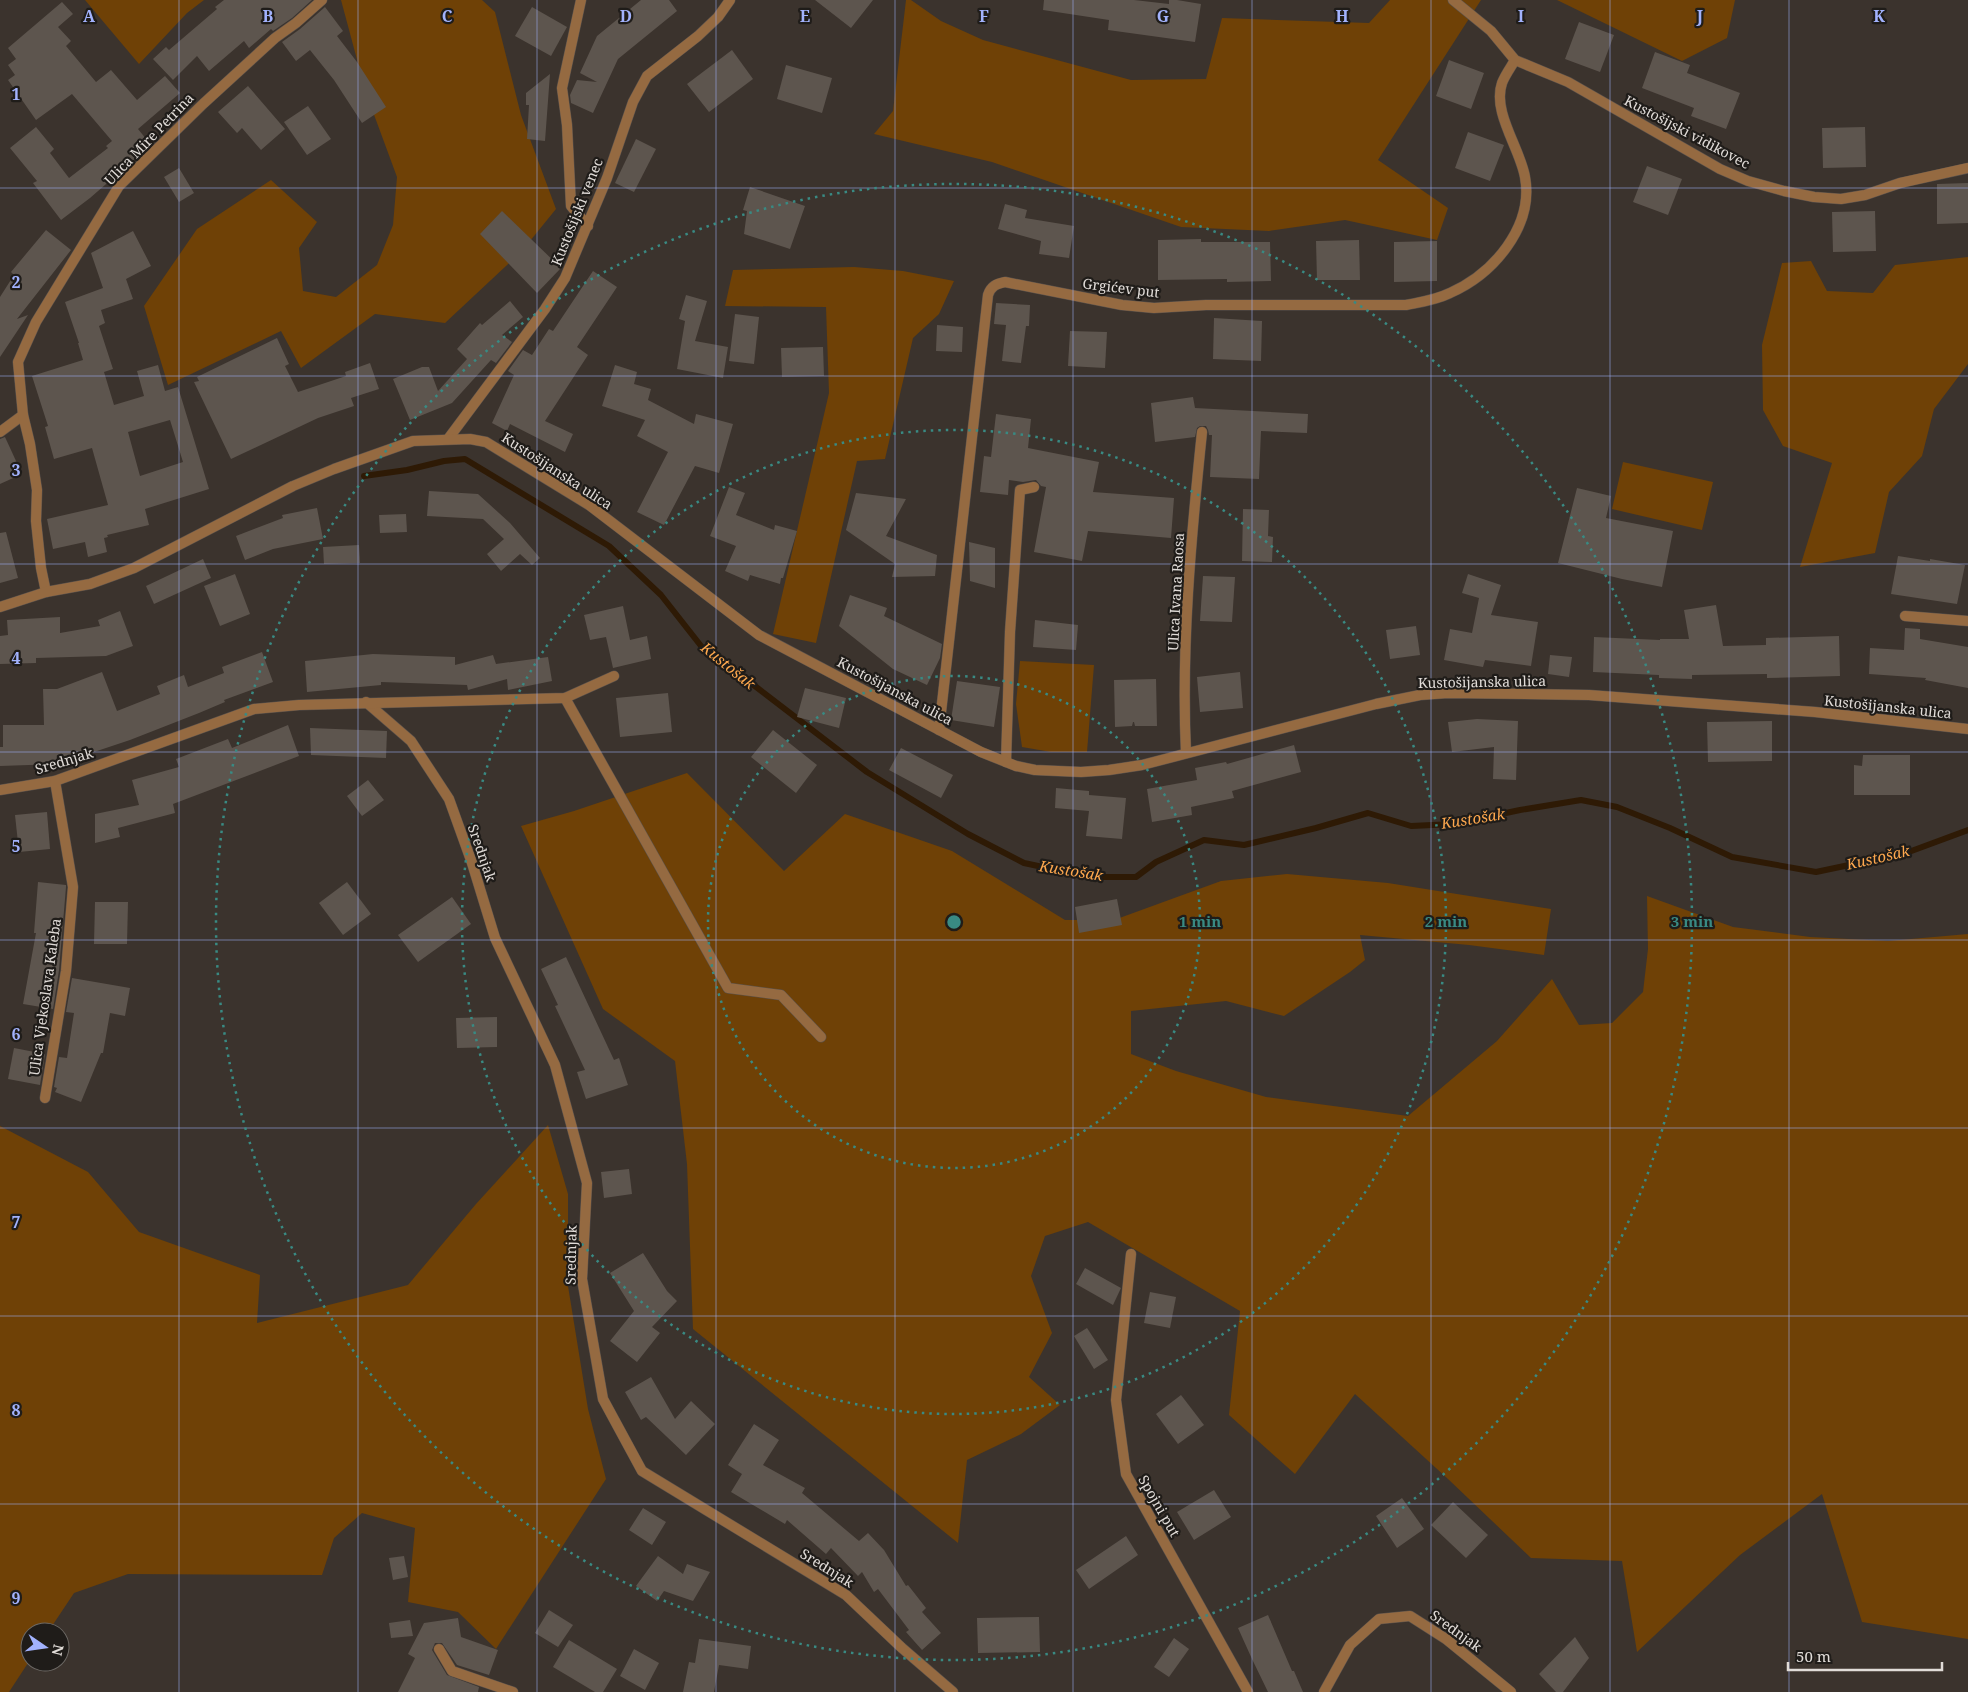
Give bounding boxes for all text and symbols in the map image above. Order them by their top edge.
text: A [83,5,96,27]
text: B [263,5,274,27]
text: C [442,5,453,27]
text: D [620,5,632,27]
text: E [800,5,810,27]
text: F [979,5,989,27]
text: G [1157,5,1169,27]
text: H [1335,5,1349,27]
text: I [1518,5,1524,27]
text: J [1696,5,1704,27]
text: K [1873,5,1885,27]
text: 1 [11,83,21,105]
street label: Ulica Mire Petrina [100,88,198,189]
street label: Kustošijski vidikovec [1621,90,1753,173]
street label: Kustošijski venec [546,155,607,268]
text: 2 [11,271,21,293]
street label: Grgićev put [1082,273,1161,302]
street label: Kustošijanska ulica [498,428,616,514]
text: 3 [11,459,21,481]
street label: Ulica Ivana Raosa [1163,532,1188,652]
water label: Kustošak [697,637,760,694]
text: 4 [11,647,21,669]
street label: Kustošijanska ulica [834,652,956,729]
street label: Kustošijanska ulica [1418,671,1546,692]
street label: Kustošijanska ulica [1823,690,1953,723]
street label: Srednjak [33,742,96,778]
water label: Kustošak [1438,803,1507,833]
street label: Srednjak [464,822,501,885]
text: 5 [11,835,21,857]
water label: Kustošak [1843,840,1912,874]
water label: Kustošak [1037,855,1105,885]
text: 1 min [1179,911,1221,931]
text: 2 min [1425,911,1467,931]
text: 3 min [1671,911,1713,931]
centre of rings [945,913,963,931]
street label: Ulica Vjekoslava Kaleba [24,917,65,1077]
text: 6 [11,1023,21,1045]
text: 7 [11,1211,21,1233]
street label: Srednjak [560,1224,581,1285]
text: 8 [11,1399,21,1421]
street label: Spojni put [1134,1472,1185,1540]
street label: Srednjak [797,1544,858,1592]
text: 9 [11,1587,21,1609]
street label: Srednjak [1427,1605,1487,1656]
north arrow [20,1622,70,1672]
scale bar [1788,1640,1942,1672]
text: N [48,1643,69,1658]
text: 50 m [1796,1646,1831,1666]

